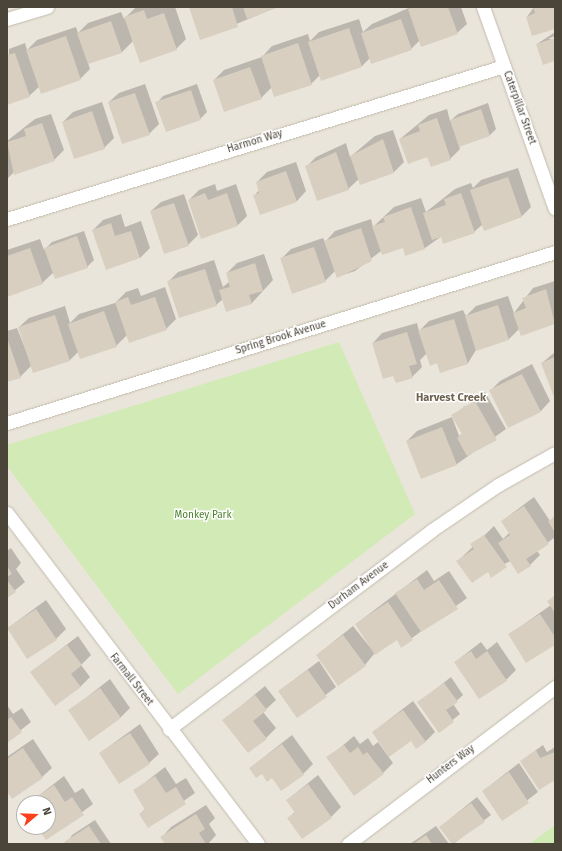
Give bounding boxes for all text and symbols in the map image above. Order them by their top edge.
street label: Caterpillar Street [500,70,538,146]
street label: Harmon Way [226,128,284,156]
street label: Spring Brook Avenue [234,319,328,357]
district label: Harvest Creek [416,391,486,405]
park label: Monkey Park [174,510,232,522]
street label: Durham Avenue [327,560,391,612]
street label: Farmall Street [107,651,155,709]
street label: Hunters Way [425,743,477,787]
north arrow [16,795,56,835]
text: N [40,806,54,817]

